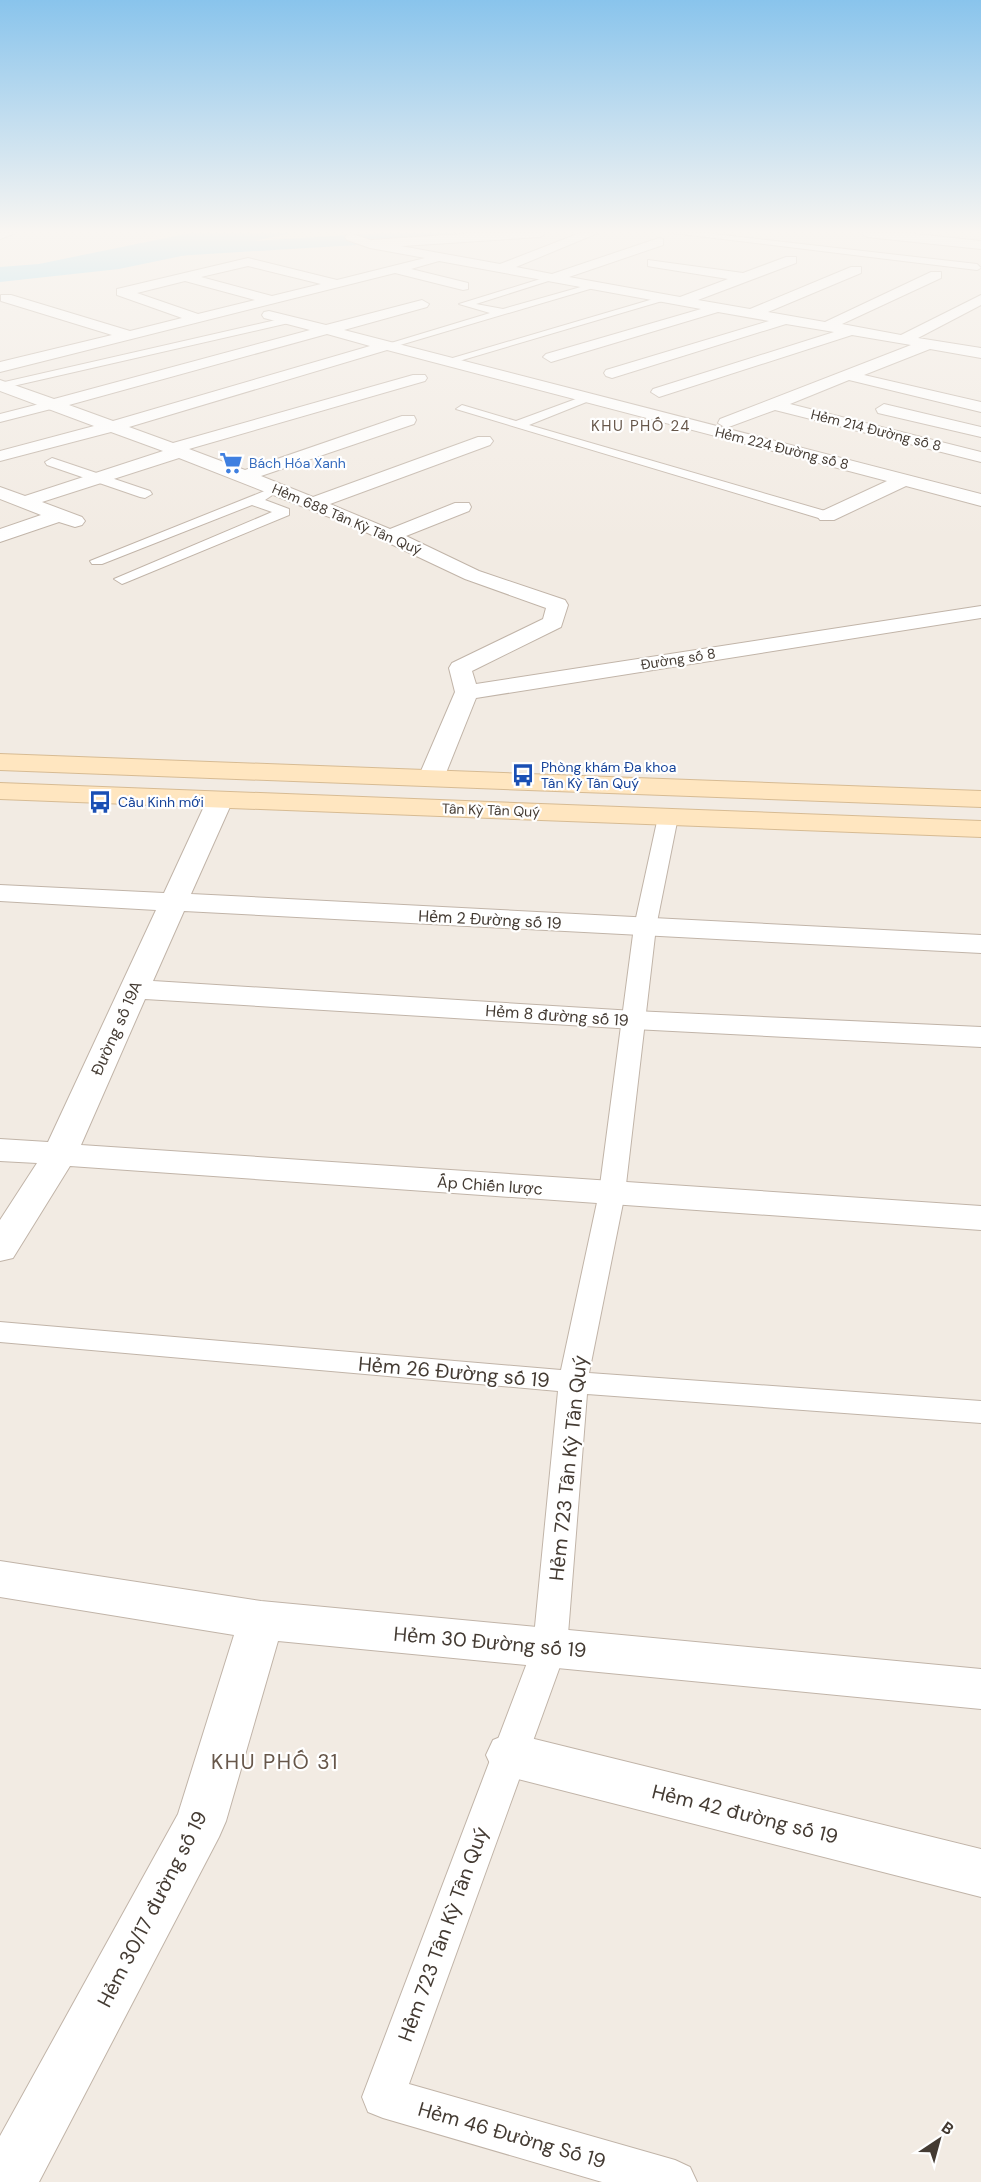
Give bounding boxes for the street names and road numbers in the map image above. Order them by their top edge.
street label: Hẻm 214 Đường số 8 [809,405,943,455]
street label: Hẻm 224 Đường số 8 [713,423,851,473]
street label: Hẻm 688 Tân Kỳ Tân Quý [269,479,425,559]
street label: Đường số 8 [639,644,717,674]
street label: Tân Kỳ Tân Quý [442,799,541,821]
street label: Hẻm 2 Đường số 19 [418,905,562,934]
street label: Đường số 19A [86,977,147,1079]
street label: Hẻm 8 đường số 19 [485,1000,629,1031]
street label: Ấp Chiến lược [436,1171,543,1200]
street label: Hẻm 26 Đường số 19 [357,1351,551,1393]
street label: Hẻm 723 Tân Kỳ Tân Quý [543,1354,593,1582]
street label: Hẻm 30 Đường số 19 [393,1621,587,1663]
street label: Hẻm 42 đường số 19 [649,1778,841,1850]
street label: Hẻm 30/17 đường số 19 [91,1807,213,2011]
street label: Hẻm 723 Tân Kỳ Tân Quý [392,1823,494,2045]
street label: Hẻm 46 Đường Số 19 [415,2096,609,2174]

